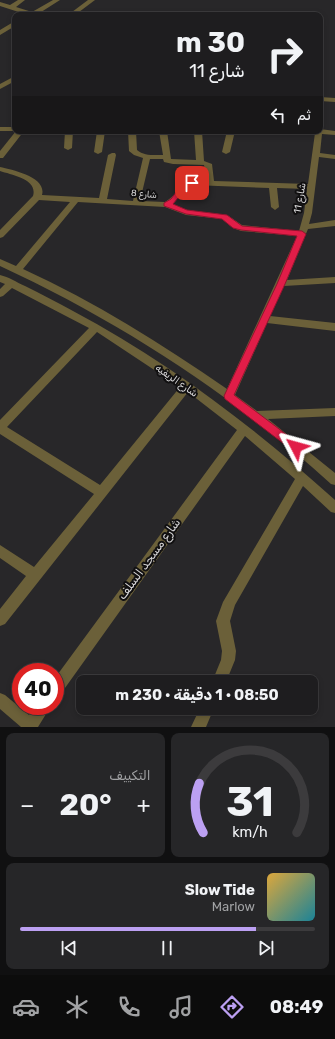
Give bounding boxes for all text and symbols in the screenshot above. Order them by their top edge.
text: 30 m [176,26,245,59]
icon: right [259,28,311,80]
text: شارع 11 [189,60,245,82]
icon: left [267,104,289,126]
text: ثم [297,106,311,124]
pin [175,166,209,200]
icon: arrive [181,172,203,194]
street label: شارع 11 [291,182,310,215]
street label: شارع 8 [131,188,157,201]
street label: شارع الريفيه [152,362,200,401]
position arrow [275,426,317,468]
street label: شارع مسجد السلف [115,516,185,604]
speed limit sign: 40 [12,663,64,715]
text: 08:50 · 1 دقيقة · 230 m [115,686,279,704]
text: التكييف [109,768,151,783]
text: 31 [226,777,274,826]
text: 20° [59,787,112,823]
text: − [20,792,34,819]
text: + [137,792,150,819]
text: km/h [232,824,268,841]
text: Slow Tide [185,881,255,899]
text: Marlow [212,899,255,914]
icon: previous [58,937,80,959]
icon: pause [156,937,178,959]
icon: next [255,937,277,959]
icon: car [12,993,40,1021]
icon: climate [63,993,91,1021]
icon: phone [115,993,143,1021]
icon: music [167,993,195,1021]
icon: directions [218,993,246,1021]
text: 08:49 [270,996,323,1018]

